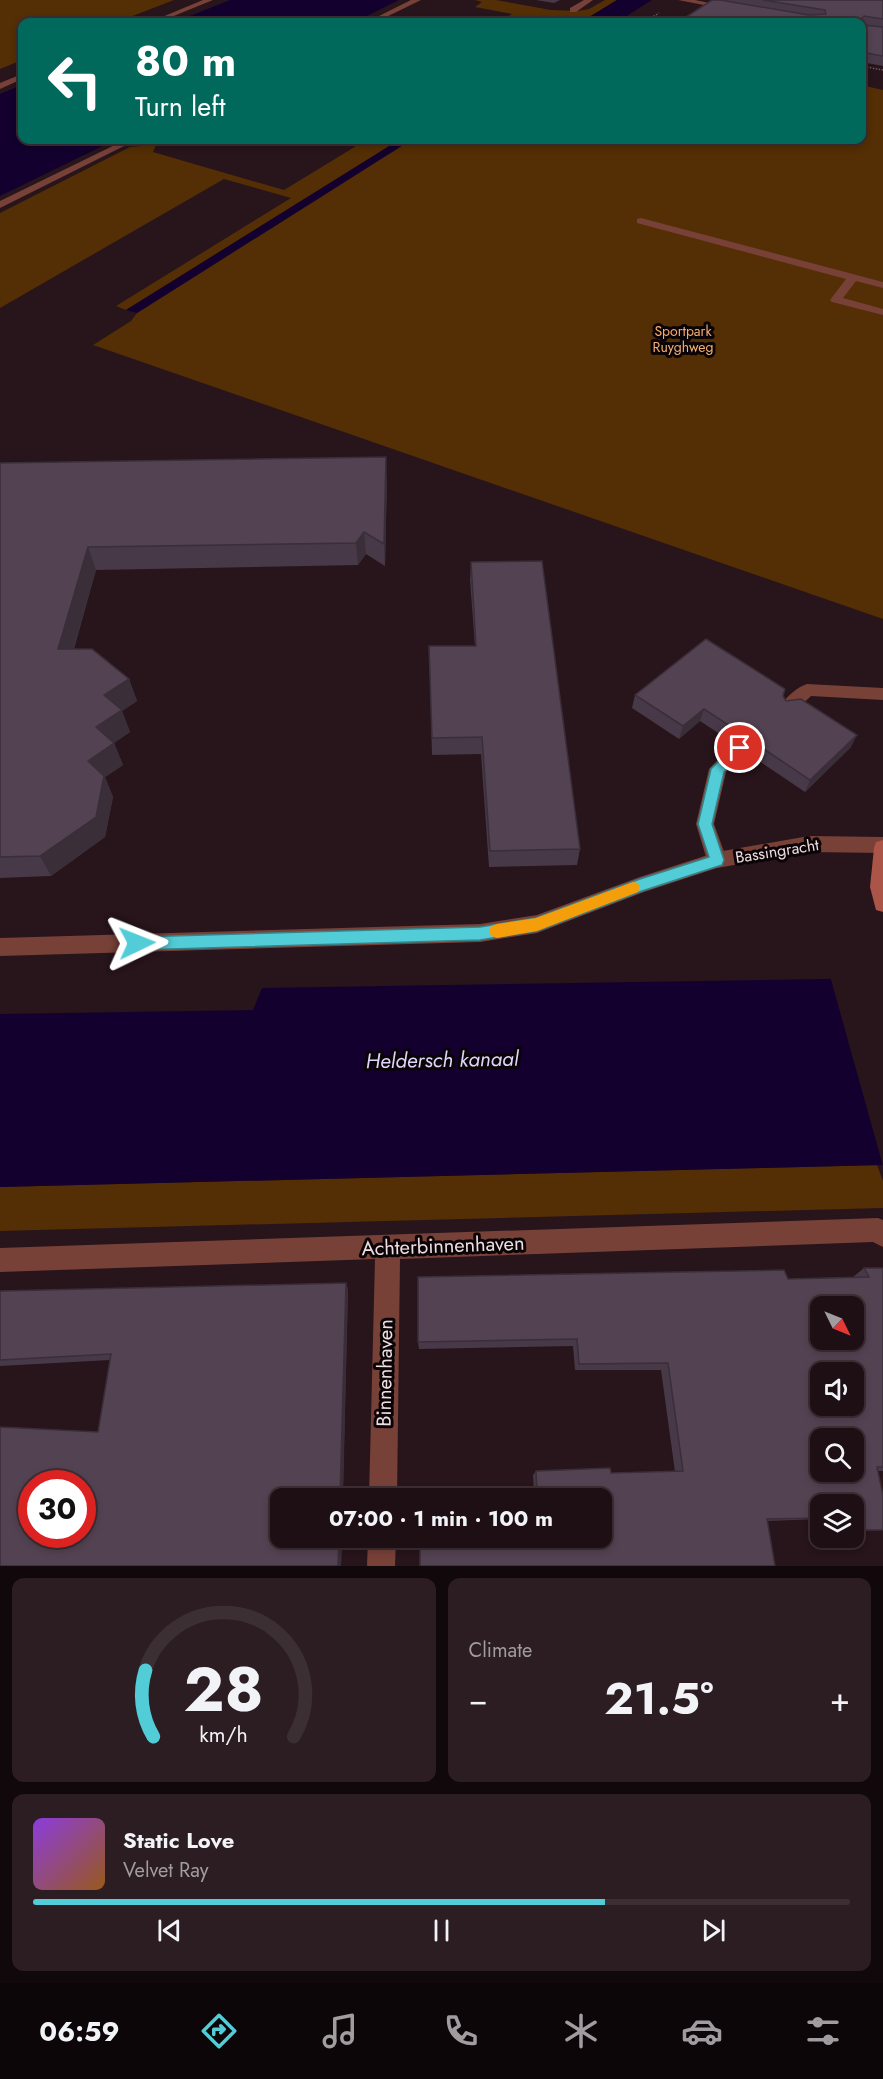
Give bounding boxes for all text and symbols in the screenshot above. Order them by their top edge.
text: 80 m [135,31,236,92]
icon: left [36,42,114,120]
text: Turn left [135,87,225,126]
park label: Sportpark Ruyghweg [653,321,713,357]
pin [714,722,765,773]
icon: arrive [723,731,756,764]
street label: Bassingracht [734,833,821,869]
position arrow [105,911,169,975]
water label: Heldersch kanaal [365,1044,520,1076]
street label: Achterbinnenhaven [361,1229,525,1263]
north arrow [810,1296,864,1350]
map controls [810,1296,864,1548]
street label: Binnenhaven [370,1319,400,1427]
button: sound [810,1362,864,1416]
button: search [810,1428,864,1482]
speed limit sign: 30 [18,1470,96,1548]
button: layers [810,1494,864,1548]
text: 07:00 · 1 min · 100 m [329,1502,553,1534]
text: Climate [469,1636,532,1665]
text: 28 [184,1644,264,1734]
text: 21.5° [604,1666,714,1731]
text: − [469,1676,488,1723]
text: + [830,1676,850,1723]
text: km/h [200,1719,248,1750]
text: Static Love [123,1824,234,1856]
text: Velvet Ray [123,1856,209,1885]
icon: previous [153,1914,186,1947]
icon: pause [425,1914,458,1947]
icon: next [697,1914,730,1947]
icon: directions [198,2010,240,2052]
icon: music [319,2010,361,2052]
icon: phone [440,2010,482,2052]
icon: climate [560,2010,602,2052]
icon: car [681,2010,723,2052]
icon: filters [802,2010,844,2052]
text: 06:59 [39,2012,119,2051]

